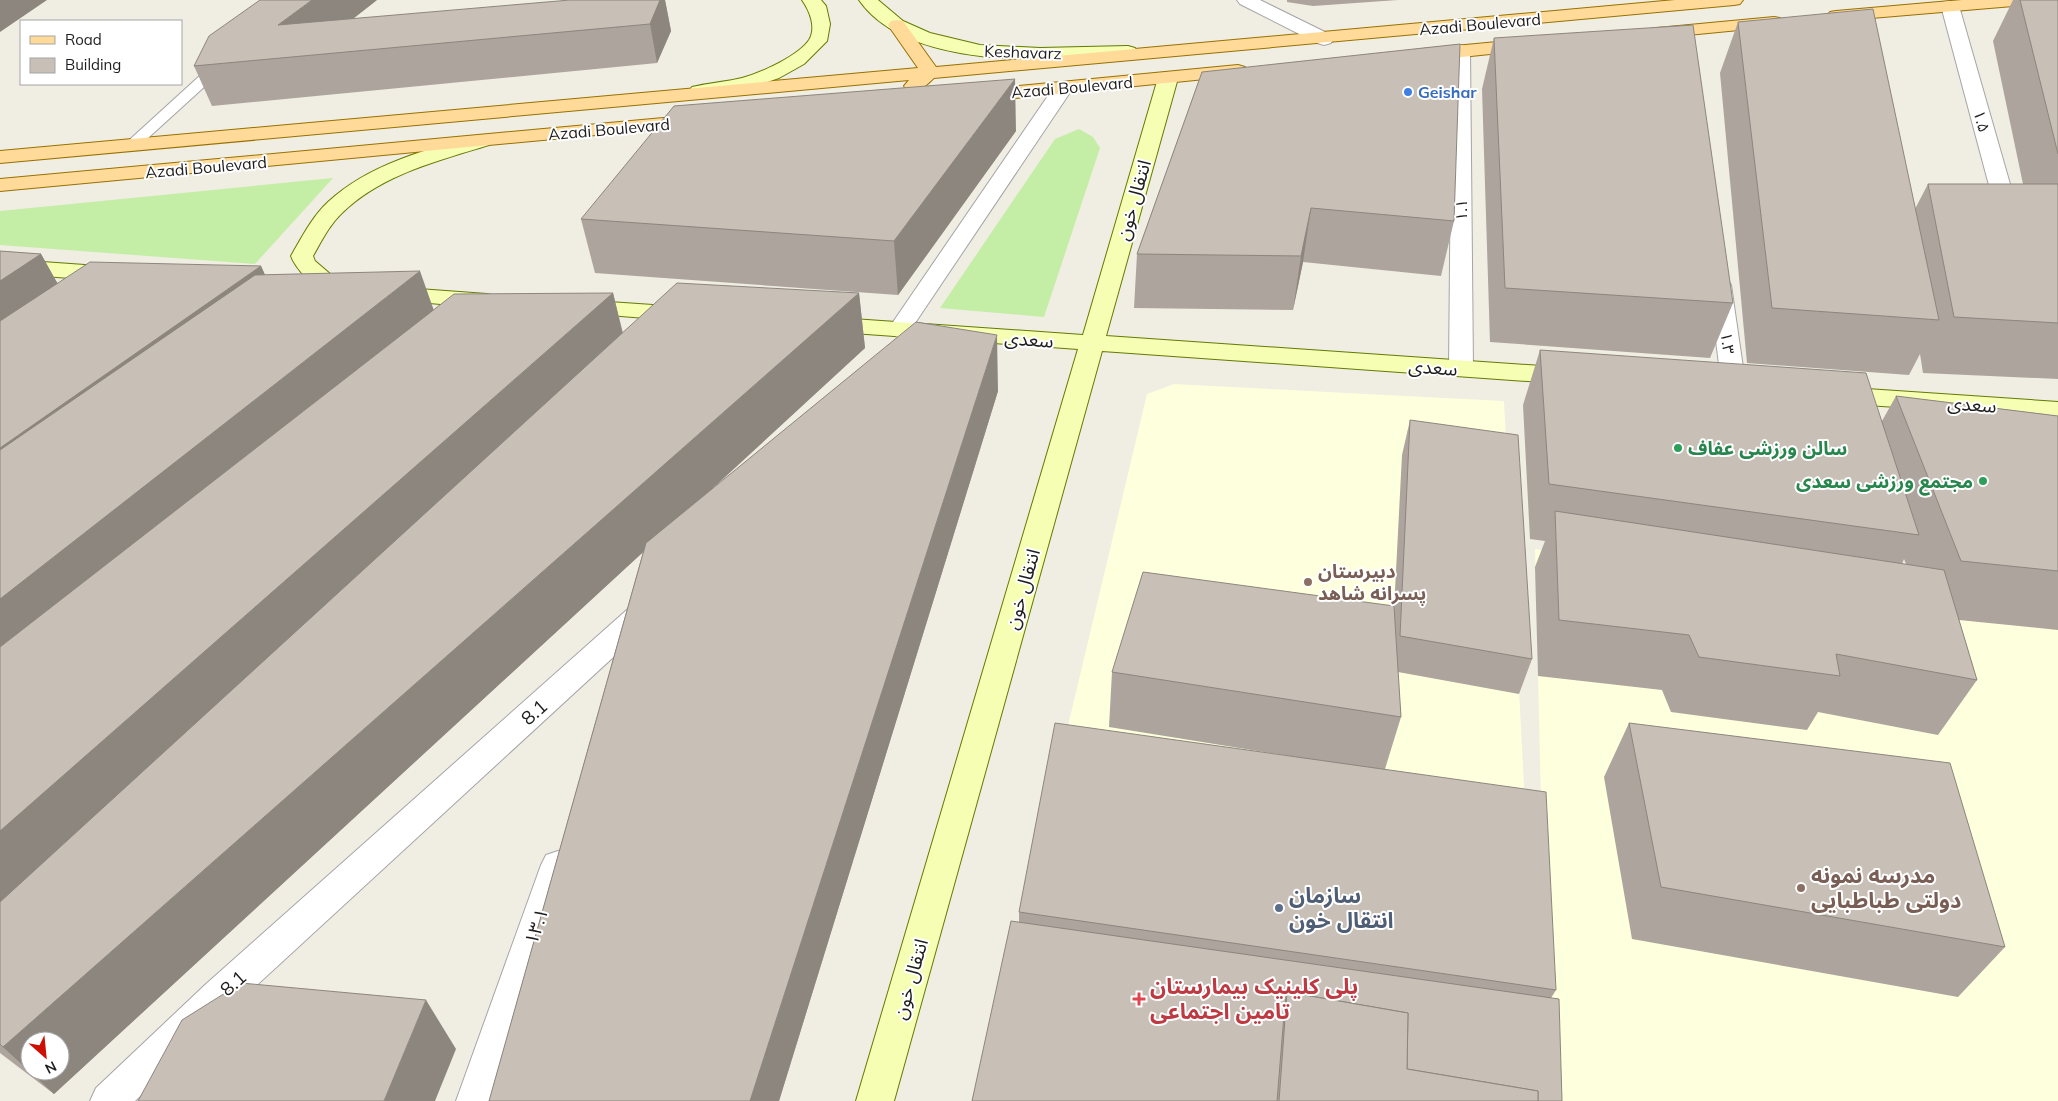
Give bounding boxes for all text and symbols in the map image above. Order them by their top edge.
street label: Azadi Boulevard [1418,9,1542,39]
legend [20,20,182,85]
text: Road [65,30,102,49]
street label: Keshavarz [984,41,1062,63]
text: Building [65,55,121,74]
street label: Azadi Boulevard [1010,72,1134,102]
place label: Geishar [1418,82,1477,102]
marker: Geishar [1402,86,1414,98]
street label: ۱.۵ [1969,108,1995,134]
street label: Azadi Boulevard [547,114,671,144]
street label: Azadi Boulevard [144,152,268,182]
street label: انتقال خون [1110,157,1156,243]
street label: ۱.۱ [1451,199,1471,221]
street label: سعدی [1004,325,1054,353]
street label: ۱.۳ [1717,331,1739,355]
street label: سعدی [1408,353,1458,381]
street label: سعدی [1947,390,1997,418]
place label: سالن ورزشی عفاف [1688,436,1847,460]
marker: سالن ورزشی عفاف [1672,442,1684,454]
place label: مجتمع ورزشی سعدی [1796,469,1973,496]
marker: مجتمع ورزشی سعدی [1977,475,1989,487]
street label: انتقال خون [999,546,1045,632]
place label: دبیرستان پسرانه شاهد [1318,559,1426,606]
marker: دبیرستان پسرانه شاهد [1302,576,1314,588]
street label: 8.1 [516,694,552,730]
place label: مدرسه نمونه دولتی طباطبایی [1811,861,1961,914]
place label: سازمان انتقال خون [1289,881,1394,934]
marker: مدرسه نمونه دولتی طباطبایی [1795,882,1807,894]
marker: سازمان انتقال خون [1273,902,1285,914]
street label: ۱۳.۱ [519,905,553,947]
street label: انتقال خون [887,936,933,1022]
street label: 8.1 [215,965,251,1001]
place label: پلی کلینیک بیمارستان تامین اجتماعی [1150,972,1358,1025]
marker: پلی کلینیک بیمارستان تامین اجتماعی [1132,992,1146,1006]
north arrow [20,1031,70,1081]
text: N [42,1057,60,1078]

